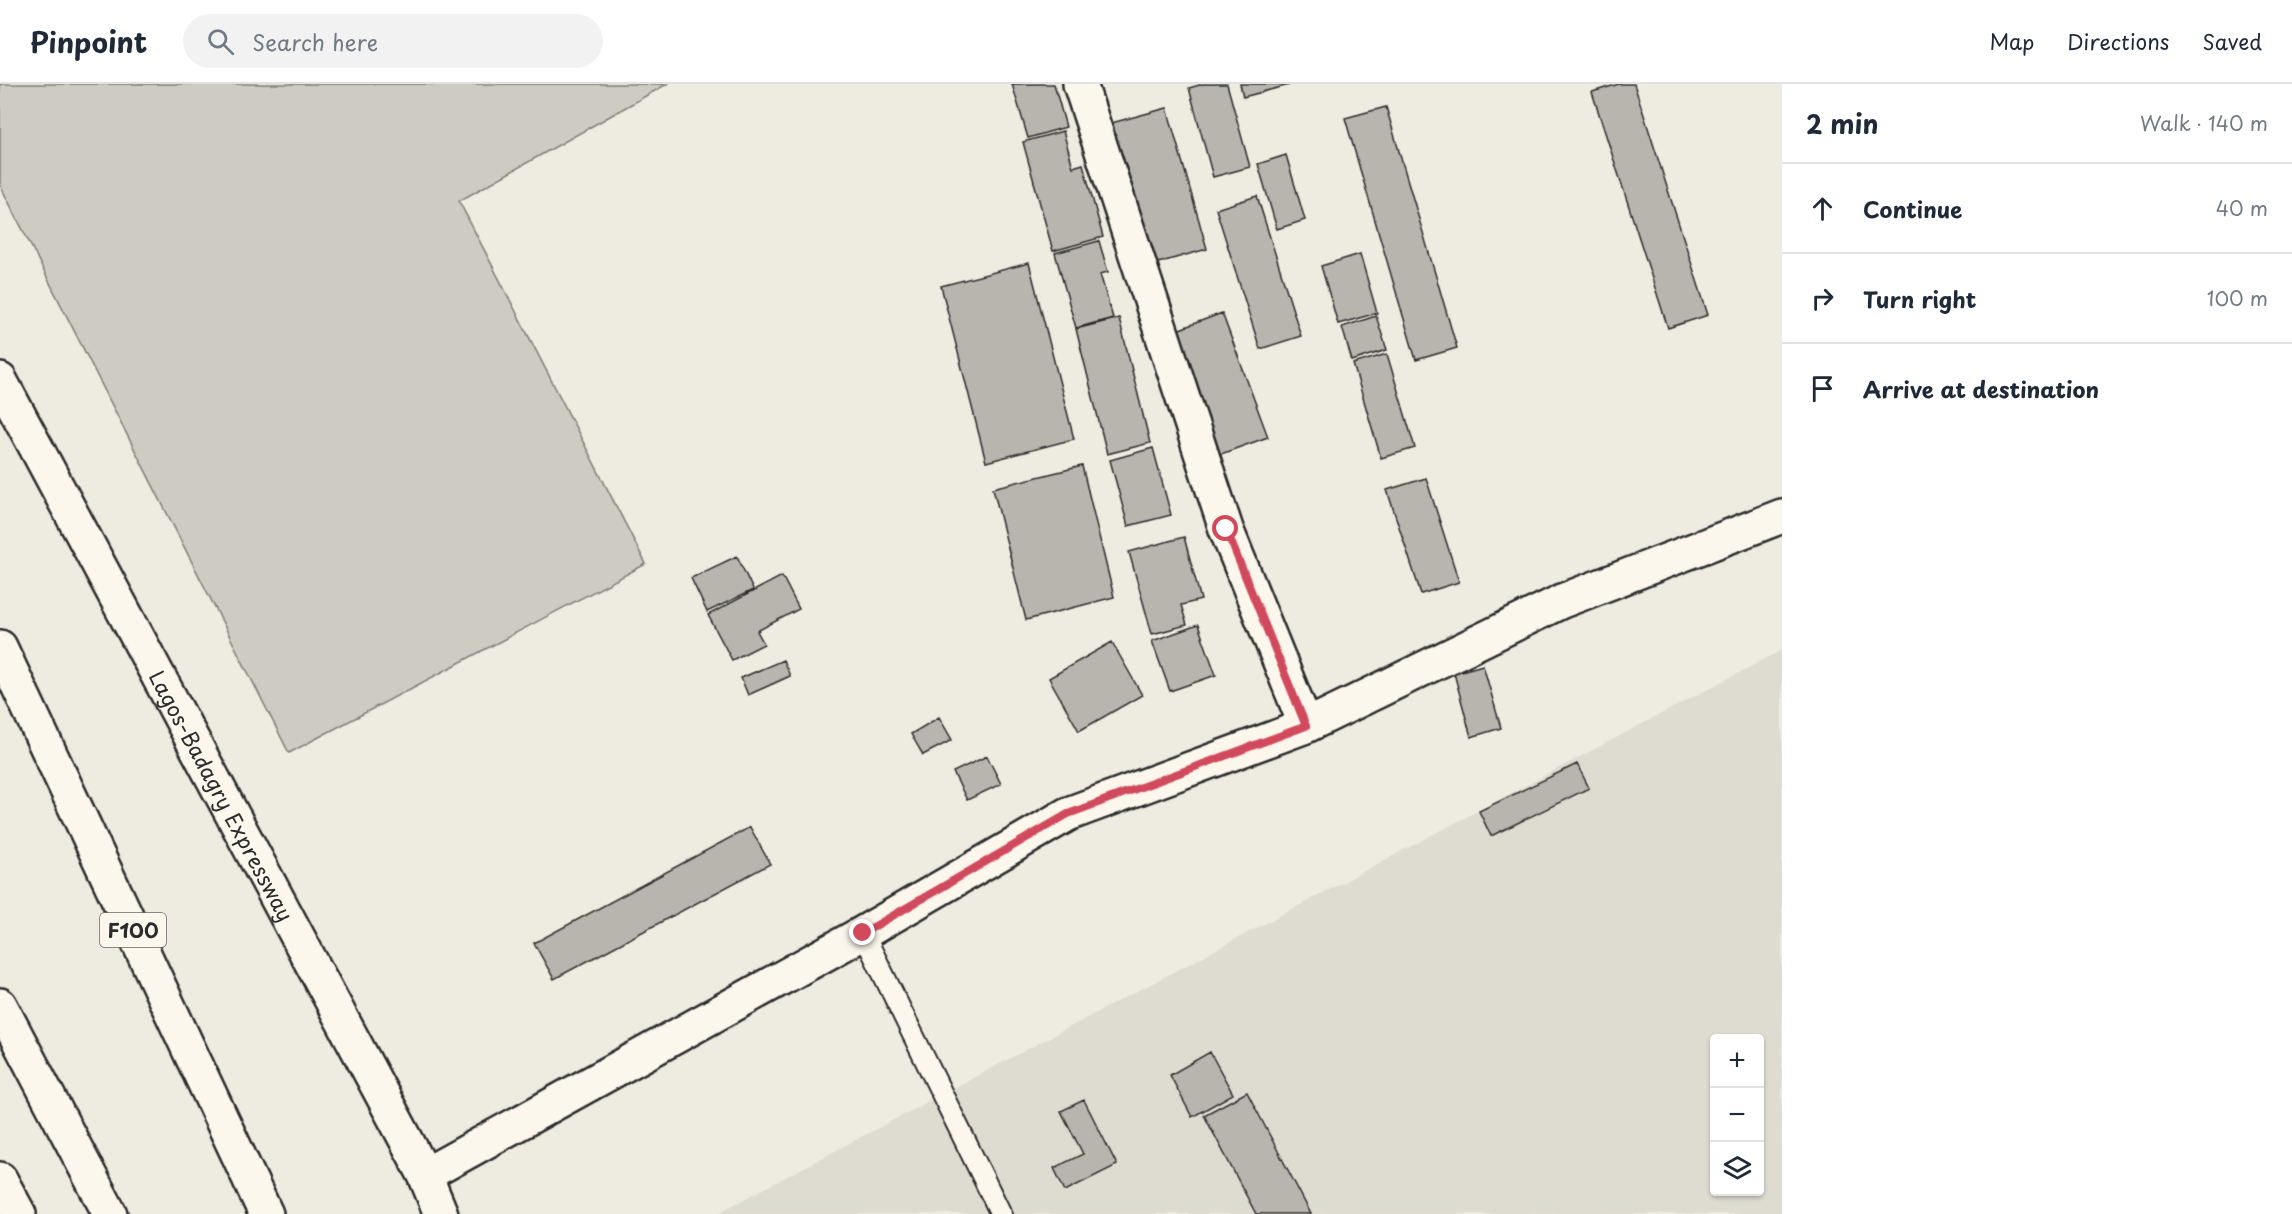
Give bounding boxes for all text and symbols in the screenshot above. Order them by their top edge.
search box [183,14,603,68]
text: Pinpoint [30,20,147,63]
icon: search [204,25,237,58]
text: Search here [252,25,378,58]
text: Map [1989,25,2034,57]
text: Directions [2067,25,2169,57]
text: Saved [2202,25,2262,57]
text: 2 min [1806,104,1879,143]
text: Walk · 140 m [2140,108,2268,138]
icon: ahead [1806,192,1839,225]
text: Continue [1863,192,1962,225]
text: 40 m [2216,193,2268,223]
icon: right [1806,282,1839,315]
text: Turn right [1863,282,1976,315]
text: 100 m [2207,283,2268,313]
icon: arrive [1806,372,1839,405]
text: Arrive at destination [1863,372,2099,405]
route start [1212,515,1238,541]
street label: Lagos-Badagry Expressway [142,664,302,927]
road number: F100 [100,913,166,947]
route end [849,919,875,945]
map controls [1710,1034,1764,1196]
button: + [1710,1034,1764,1088]
button: − [1710,1088,1764,1142]
button: layers [1710,1142,1764,1196]

